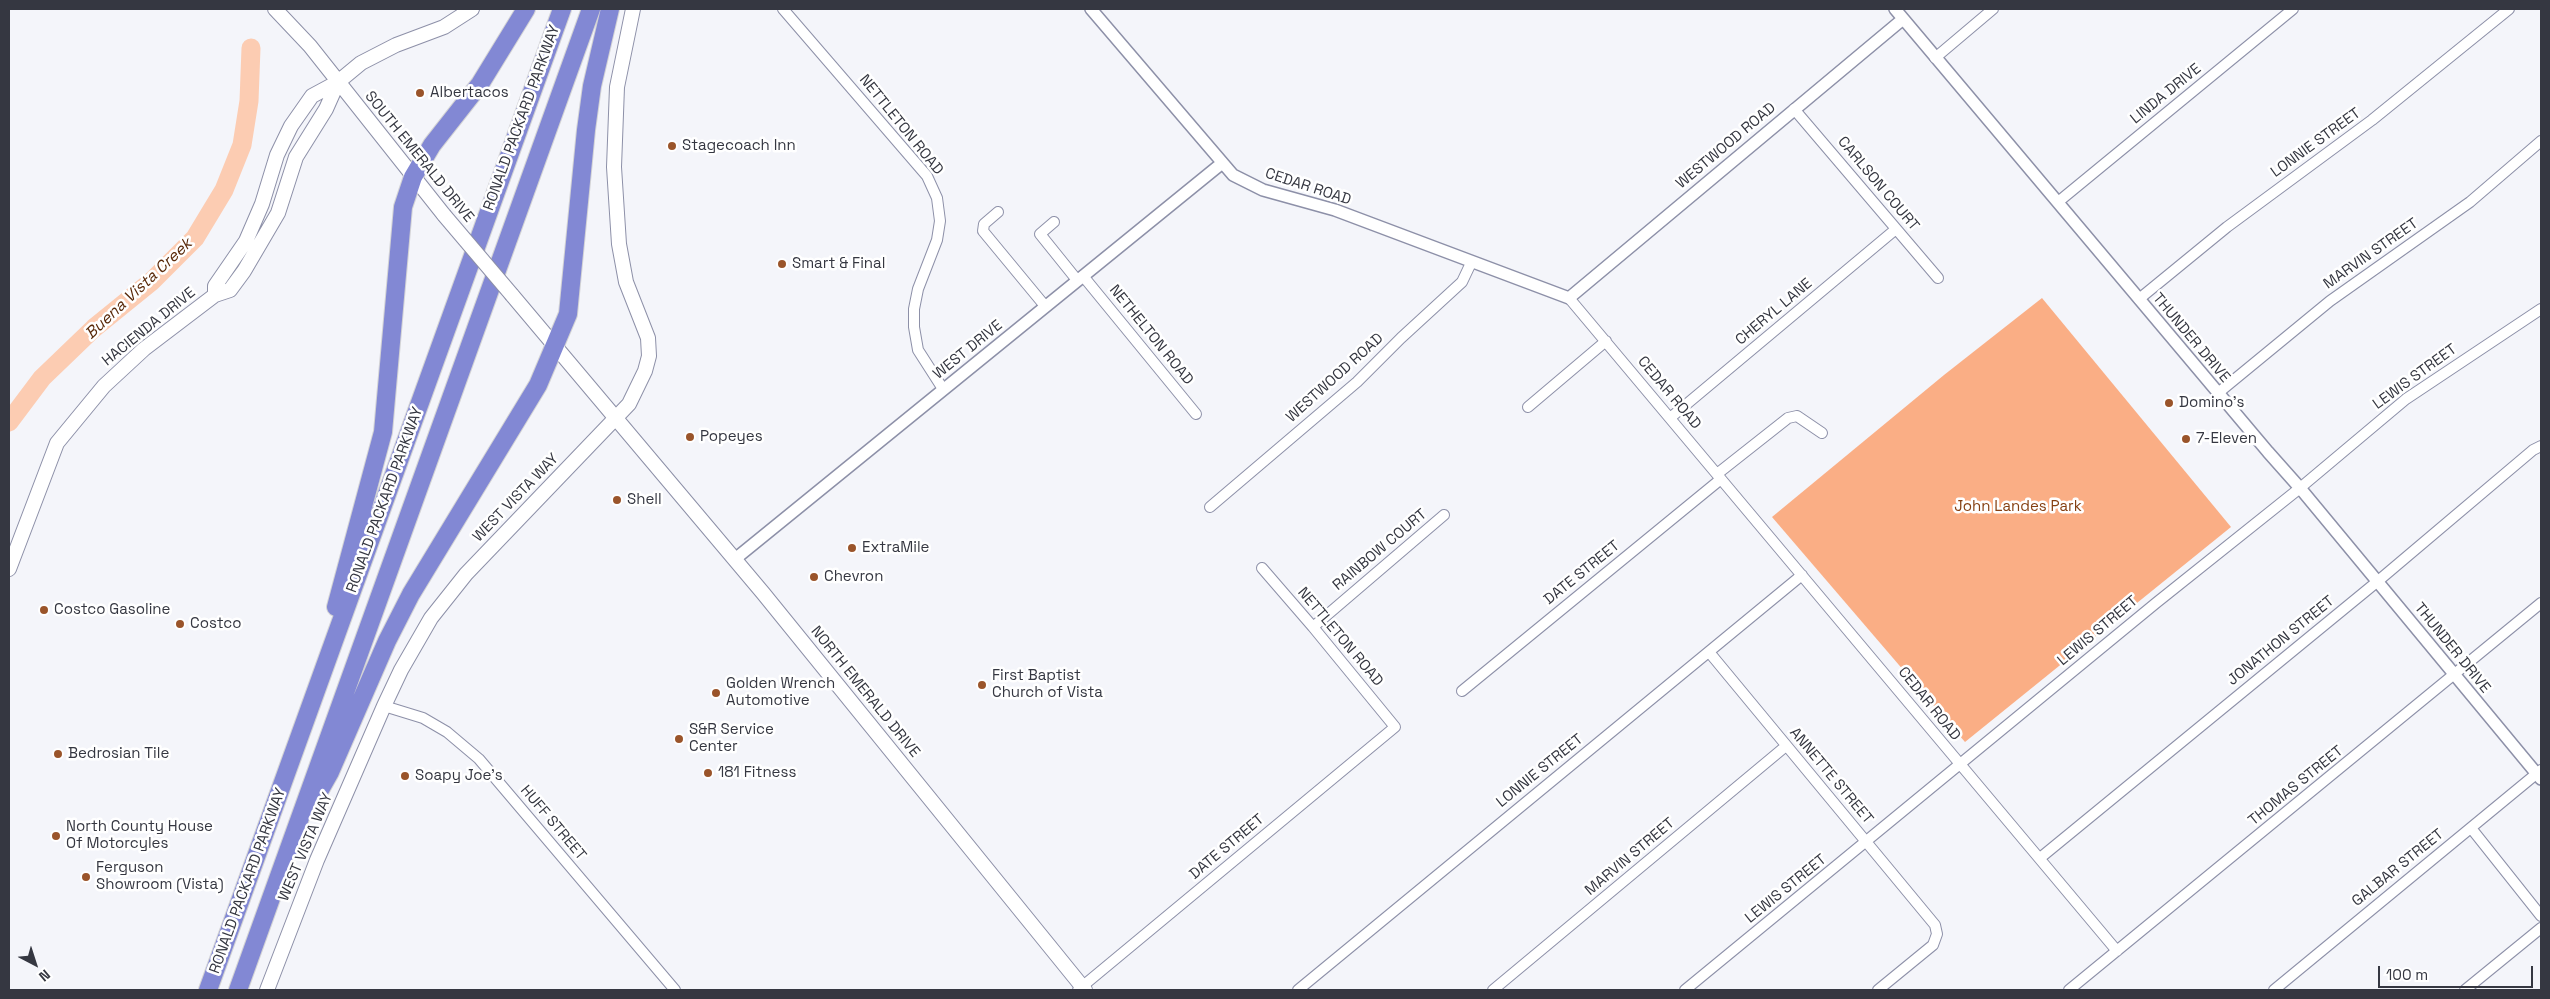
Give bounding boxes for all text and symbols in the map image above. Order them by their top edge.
street label: RONALD PACKARD PARKWAY [480,23,564,213]
street label: LINDA DRIVE [2127,60,2205,128]
street label: NETTLETON ROAD [855,71,947,179]
place label: Albertacos [430,84,509,102]
marker: Albertacos [414,87,426,99]
street label: SOUTH EMERALD DRIVE [361,88,477,226]
street label: WESTWOOD ROAD [1673,99,1779,193]
street label: LONNIE STREET [2268,104,2364,182]
street label: CARLSON COURT [1833,133,1923,235]
place label: Stagecoach Inn [682,137,796,155]
marker: Stagecoach Inn [666,140,678,152]
street label: CEDAR ROAD [1263,165,1353,209]
street label: MARVIN STREET [2320,215,2422,293]
water label: Buena Vista Creek [82,235,196,343]
place label: Smart & Final [792,255,885,273]
marker: Smart & Final [776,258,788,270]
street label: CHERYL LANE [1732,275,1816,349]
street label: NETHELTON ROAD [1105,281,1197,389]
street label: HACIENDA DRIVE [99,284,199,370]
street label: THUNDER DRIVE [2148,290,2234,386]
street label: WEST DRIVE [930,317,1006,383]
street label: WESTWOOD ROAD [1283,330,1387,426]
street label: LEWIS STREET [2370,341,2460,413]
street label: CEDAR ROAD [1633,353,1705,433]
place label: Domino's [2179,394,2244,412]
marker: Domino's [2163,397,2175,409]
street label: RONALD PACKARD PARKWAY [343,405,427,595]
place label: Popeyes [700,428,763,446]
place label: 7-Eleven [2196,430,2257,448]
marker: Popeyes [684,431,696,443]
marker: 7-Eleven [2180,433,2192,445]
street label: WEST VISTA WAY [469,450,563,546]
place label: Shell [627,491,662,509]
marker: Shell [611,494,623,506]
park label: John Landes Park [1954,498,2082,516]
street label: RAINBOW COURT [1329,505,1431,595]
street label: DATE STREET [1541,537,1623,609]
place label: ExtraMile [862,539,929,557]
marker: ExtraMile [846,542,858,554]
place label: Chevron [824,568,883,586]
marker: Chevron [808,571,820,583]
street label: NETTLETON ROAD [1293,584,1387,690]
street label: LEWIS STREET [2054,592,2142,670]
street label: JONATHON STREET [2224,592,2338,690]
street label: THUNDER DRIVE [2410,599,2494,697]
place label: Costco Gasoline [54,601,170,619]
marker: Costco Gasoline [38,604,50,616]
place label: Costco [190,615,242,633]
marker: Costco [174,618,186,630]
street label: NORTH EMERALD DRIVE [807,623,923,761]
street label: CEDAR ROAD [1894,664,1964,744]
place label: First Baptist Church of Vista [992,667,1103,702]
place label: Golden Wrench Automotive [726,675,835,710]
marker: First Baptist Church of Vista [976,679,988,691]
marker: Golden Wrench Automotive [710,687,722,699]
place label: S&R Service Center [689,721,774,756]
street label: ANNETTE STREET [1785,724,1877,828]
street label: LONNIE STREET [1493,730,1587,812]
marker: S&R Service Center [673,733,685,745]
street label: THOMAS STREET [2245,742,2347,830]
place label: Bedrosian Tile [68,745,169,763]
marker: Bedrosian Tile [52,748,64,760]
place label: 181 Fitness [718,764,796,782]
place label: Soapy Joe's [415,767,503,785]
marker: 181 Fitness [702,767,714,779]
marker: Soapy Joe's [399,770,411,782]
street label: HUFF STREET [516,782,590,864]
street label: RONALD PACKARD PARKWAY [206,786,290,976]
street label: WEST VISTA WAY [275,790,337,904]
street label: DATE STREET [1186,811,1268,883]
street label: MARVIN STREET [1582,814,1678,900]
place label: North County House Of Motorcyles [66,818,213,853]
street label: GALBAR STREET [2348,825,2448,911]
marker: North County House Of Motorcyles [50,830,62,842]
street label: LEWIS STREET [1742,851,1830,927]
place label: Ferguson Showroom (Vista) [96,859,224,894]
marker: Ferguson Showroom (Vista) [80,871,92,883]
north arrow [10,939,60,989]
scale bar [2380,956,2535,988]
text: 100 m [2386,965,2428,984]
text: N [35,966,54,985]

